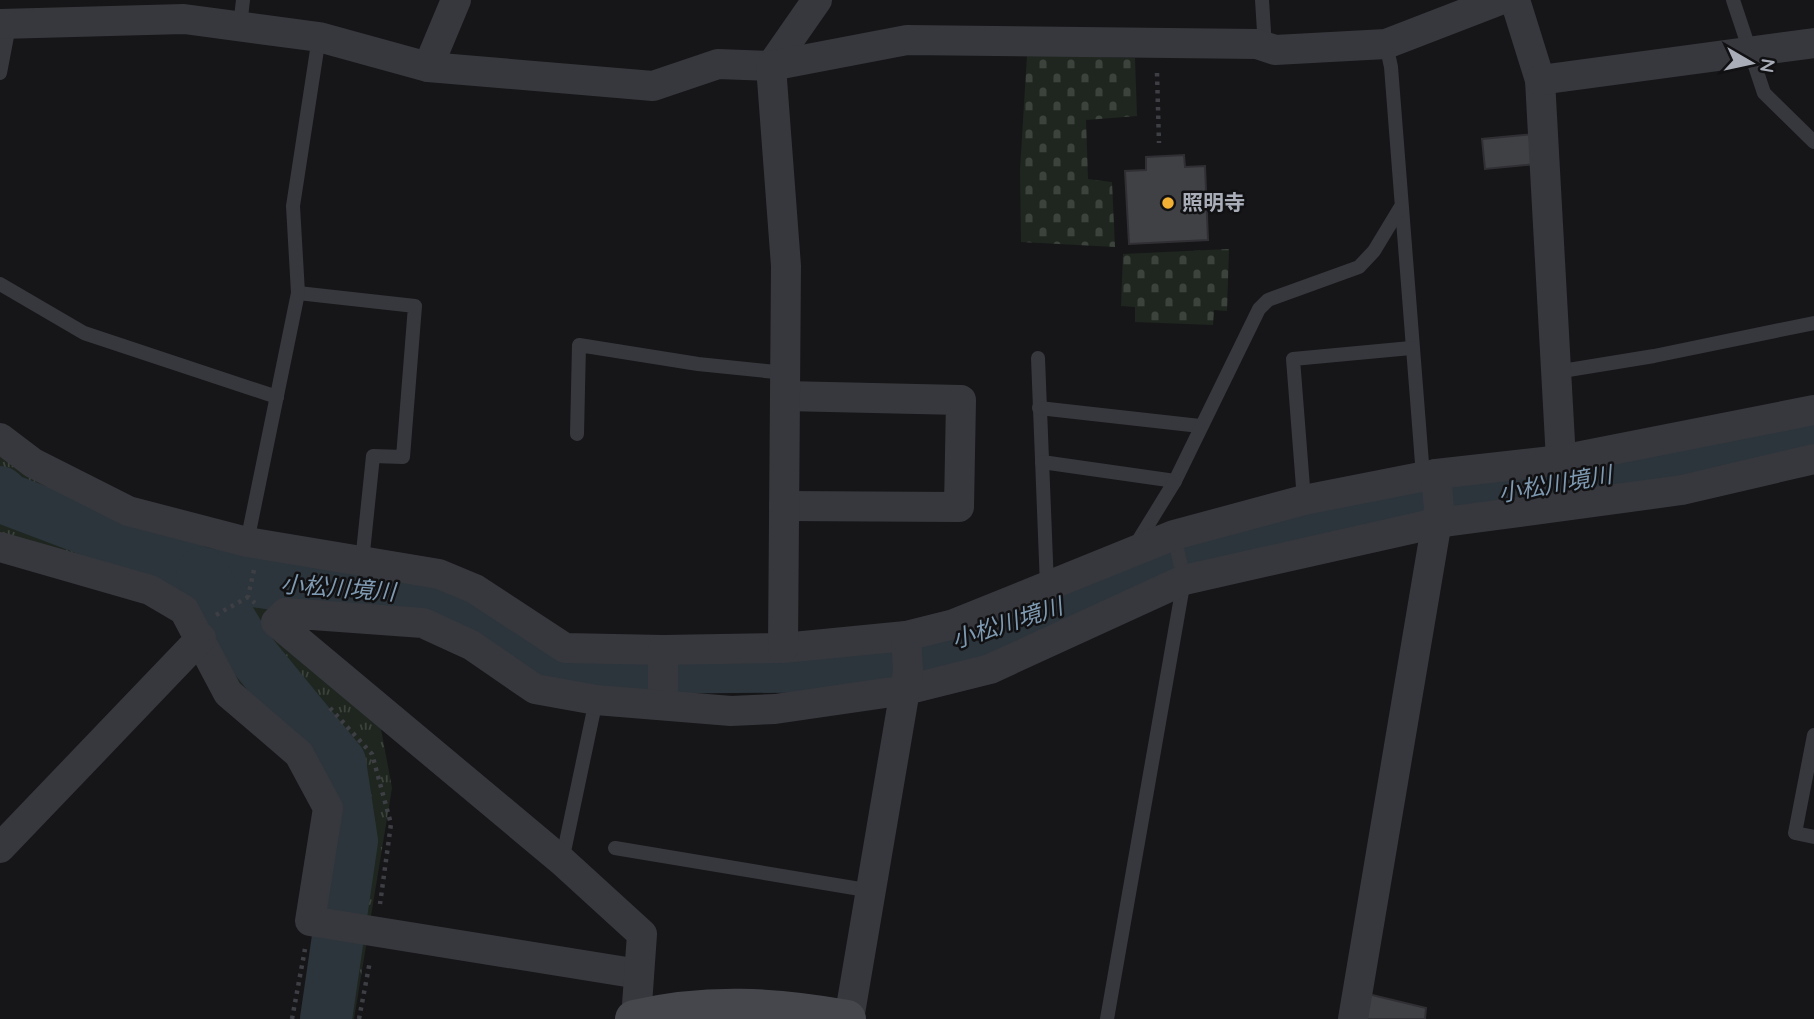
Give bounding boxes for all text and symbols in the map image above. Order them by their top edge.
north arrow [1716,28,1786,98]
text: N [1755,57,1781,74]
place label: 照明寺 [1182,189,1245,215]
marker: 照明寺 [1160,195,1176,211]
water label: 小松川境川 [1496,459,1617,508]
water label: 小松川境川 [280,569,399,606]
water label: 小松川境川 [948,590,1069,654]

